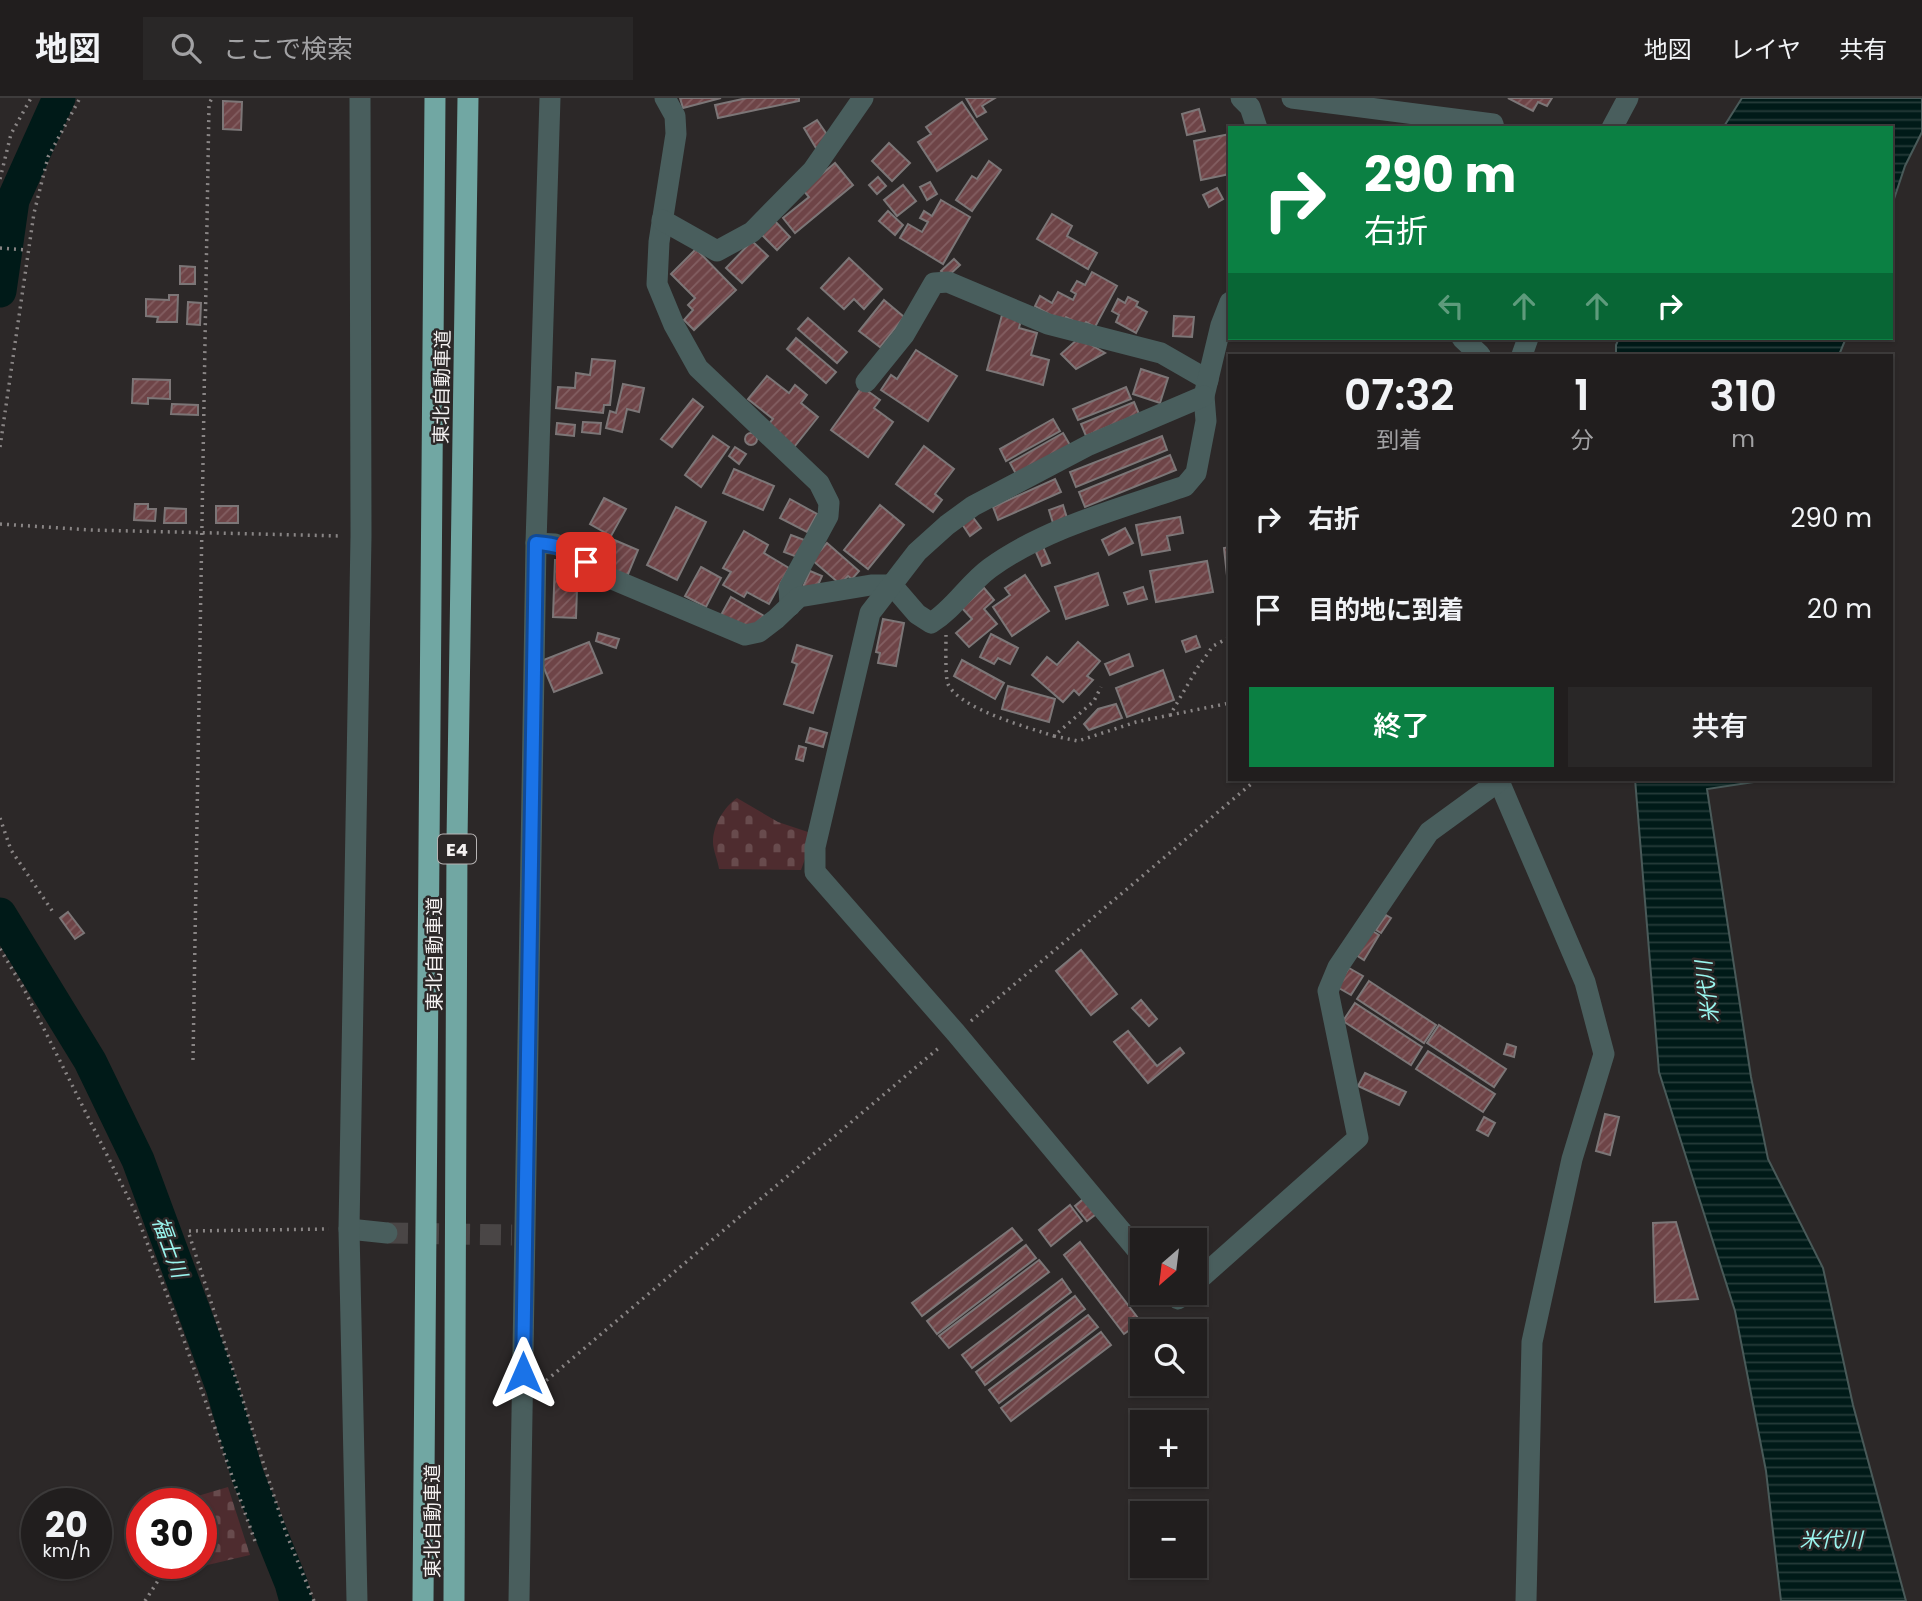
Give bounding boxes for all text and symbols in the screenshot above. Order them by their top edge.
search box [143,17,633,80]
text: 地図 [35,25,101,72]
icon: search [167,29,205,67]
text: ここで検索 [223,31,353,67]
text: 地図 [1644,33,1692,66]
text: レイヤ [1730,33,1801,66]
text: 共有 [1839,33,1887,66]
text: 290 m [1364,141,1516,209]
icon: right [1249,154,1340,245]
text: 右折 [1364,208,1428,253]
icon: left [1432,287,1470,325]
icon: ahead [1505,287,1543,325]
icon: ahead [1578,287,1616,325]
icon: right [1651,287,1689,325]
street label: 東北自動車道 [428,330,456,444]
text: 07:32 [1344,366,1454,425]
text: 1 [1574,366,1590,425]
text: 310 [1709,367,1777,426]
text: m [1731,423,1755,455]
text: 到着 [1376,424,1422,456]
text: 分 [1570,424,1593,456]
icon: right [1249,500,1287,538]
text: 290 m [1791,500,1872,536]
text: 右折 [1308,501,1360,537]
pin [556,532,616,592]
icon: arrive [567,543,605,581]
icon: arrive [1249,591,1287,629]
text: 20 m [1807,591,1872,627]
text: 目的地に到着 [1308,592,1464,628]
button: 終了 [1249,687,1554,767]
button: 共有 [1568,687,1872,767]
road number: E4 [438,834,476,864]
street label: 東北自動車道 [421,897,448,1011]
water label: 米代川 [1689,957,1725,1025]
water label: 福士川 [146,1212,195,1283]
north arrow [1130,1228,1208,1306]
map controls [1130,1228,1207,1578]
button: search [1130,1319,1207,1396]
position arrow [486,1336,560,1410]
button: + [1130,1410,1207,1487]
street label: 東北自動車道 [419,1464,446,1578]
speed limit sign: 30 [126,1488,217,1579]
text: 20 [45,1500,88,1549]
button: − [1130,1501,1207,1578]
water label: 米代川 [1800,1525,1864,1554]
text: km/h [43,1538,90,1563]

